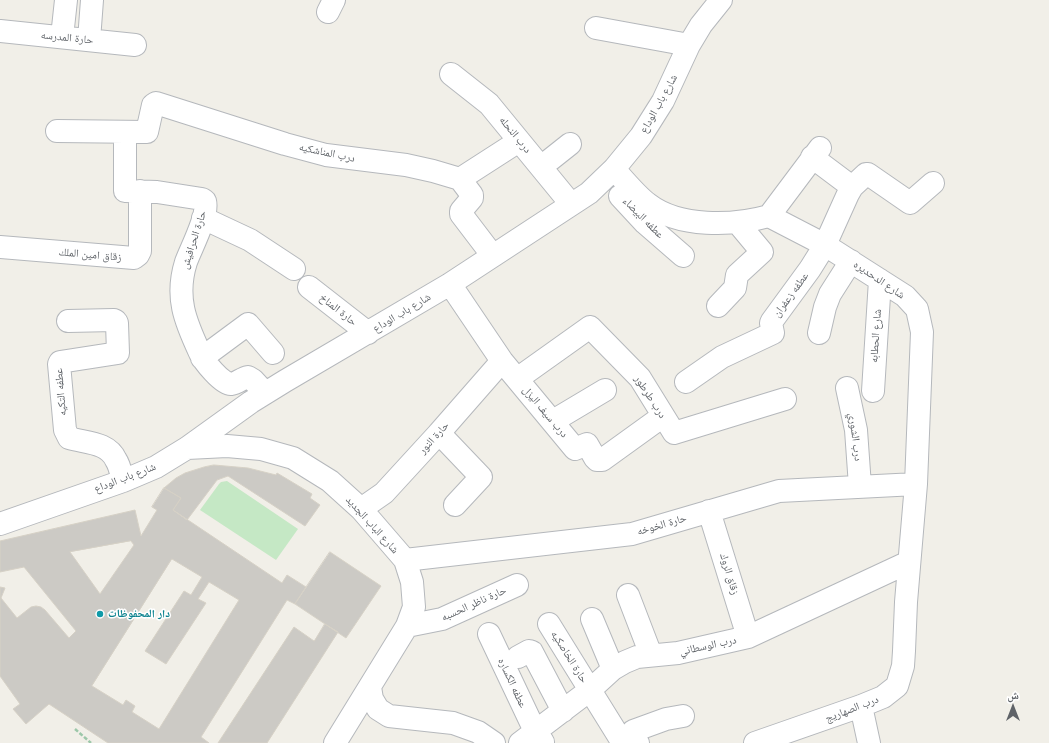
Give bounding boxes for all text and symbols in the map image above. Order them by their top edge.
street label: حارة المدرسه [40,29,94,47]
street label: شارع باب الوداع [637,72,681,136]
street label: درب النحله [496,114,534,156]
street label: درب المناشكيه [298,141,356,165]
street label: عطفه البيضاء [620,195,666,241]
street label: حارة الحرافيش [178,209,210,271]
street label: زقاق امين الملك [58,246,122,264]
street label: شارع الدحديره [851,258,907,302]
street label: عطفه زعفران [770,270,812,320]
street label: حارة المناخ [317,291,359,329]
street label: شارع باب الوداع [371,291,433,335]
street label: شارع الحطابه [868,309,884,363]
street label: عطفه التكيه [52,368,70,416]
street label: درب طرطور [631,373,669,421]
street label: درب سيف اليزل [520,383,570,441]
street label: درب الشوري [845,412,865,462]
street label: حارة النور [416,419,452,457]
street label: شارع باب الوداع [92,460,158,496]
street label: شارع الباب الجديد [343,493,401,557]
street label: حارة الخوخه [636,512,688,538]
street label: زقاق الروك [716,552,742,596]
street label: حارة ناظر الحسبه [439,584,509,624]
place label: دار المحفوظات [108,607,170,621]
marker: دار المحفوظات [95,609,105,619]
street label: حارة الخاصكيه [548,628,590,686]
street label: درب الوسطاني [678,634,738,658]
street label: عطفه الكساره [495,656,529,710]
north arrow [993,687,1033,727]
text: ش [1007,689,1019,701]
street label: درب الصهاريج [823,693,881,725]

